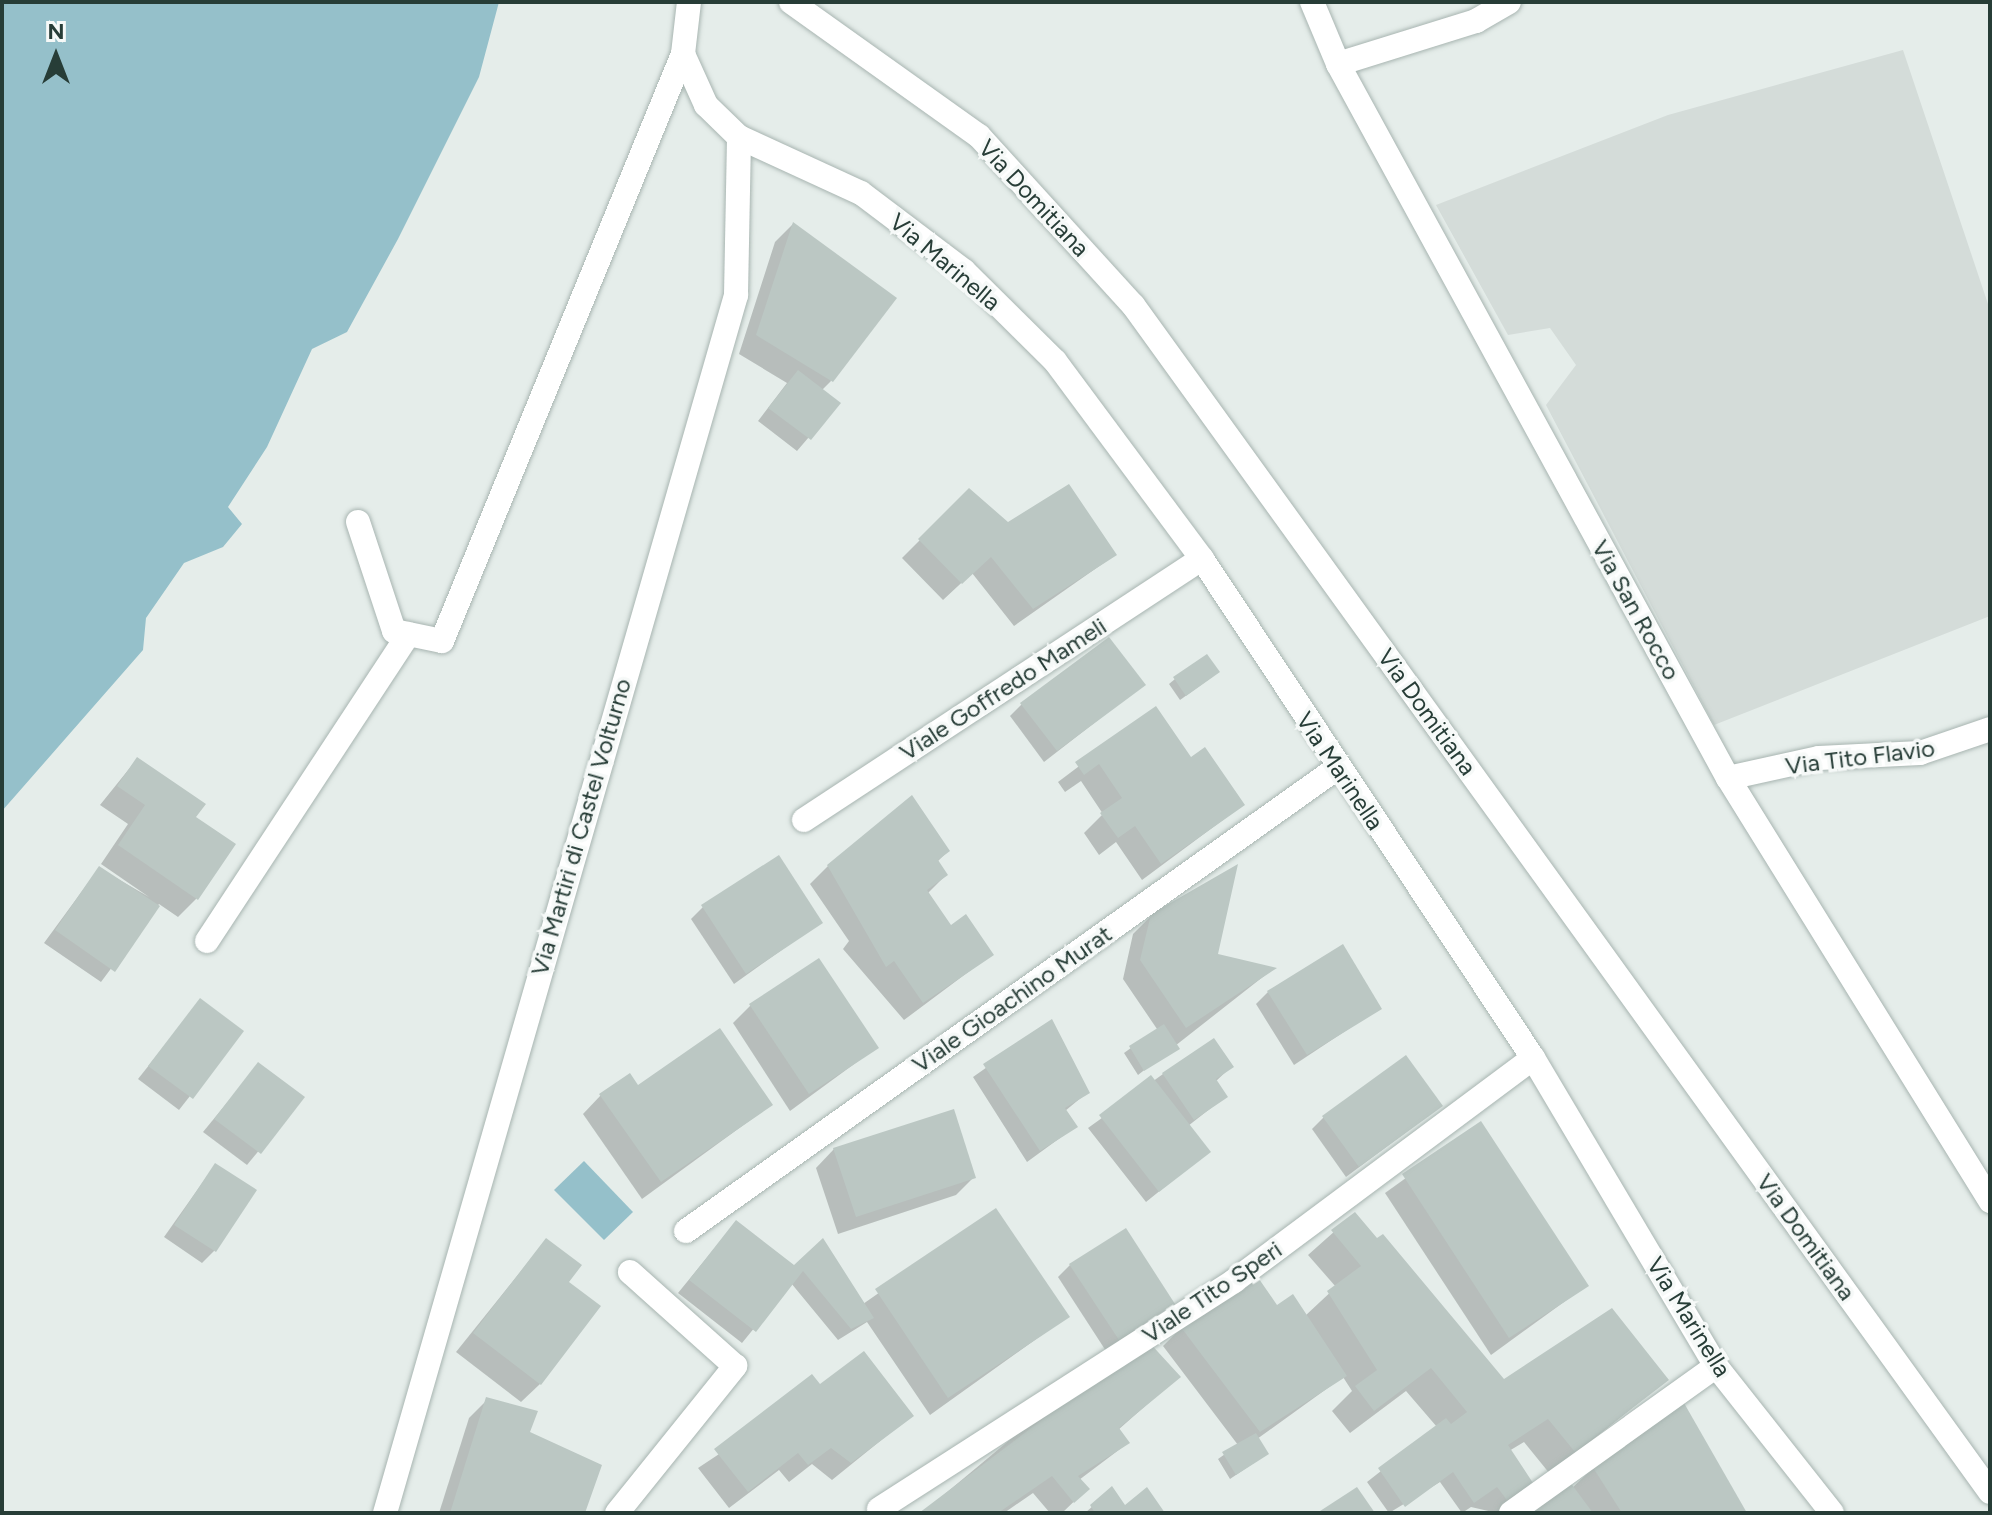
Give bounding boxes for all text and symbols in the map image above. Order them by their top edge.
north arrow [16,16,96,96]
text: N [47,18,65,45]
street label: Via Domitiana [973,134,1095,262]
street label: Via Marinella [884,207,1006,317]
street label: Via San Rocco [1586,535,1686,685]
street label: Viale Goffredo Mameli [894,611,1112,767]
street label: Via Domitiana [1371,643,1483,781]
street label: Via Martiri di Castel Volturno [525,675,637,979]
street label: Via Marinella [1290,707,1390,835]
street label: Via Tito Flavio [1784,734,1936,780]
street label: Viale Gioachino Murat [907,919,1117,1079]
street label: Via Domitiana [1750,1168,1862,1306]
street label: Viale Tito Speri [1137,1235,1287,1349]
street label: Via Marinella [1641,1252,1737,1382]

